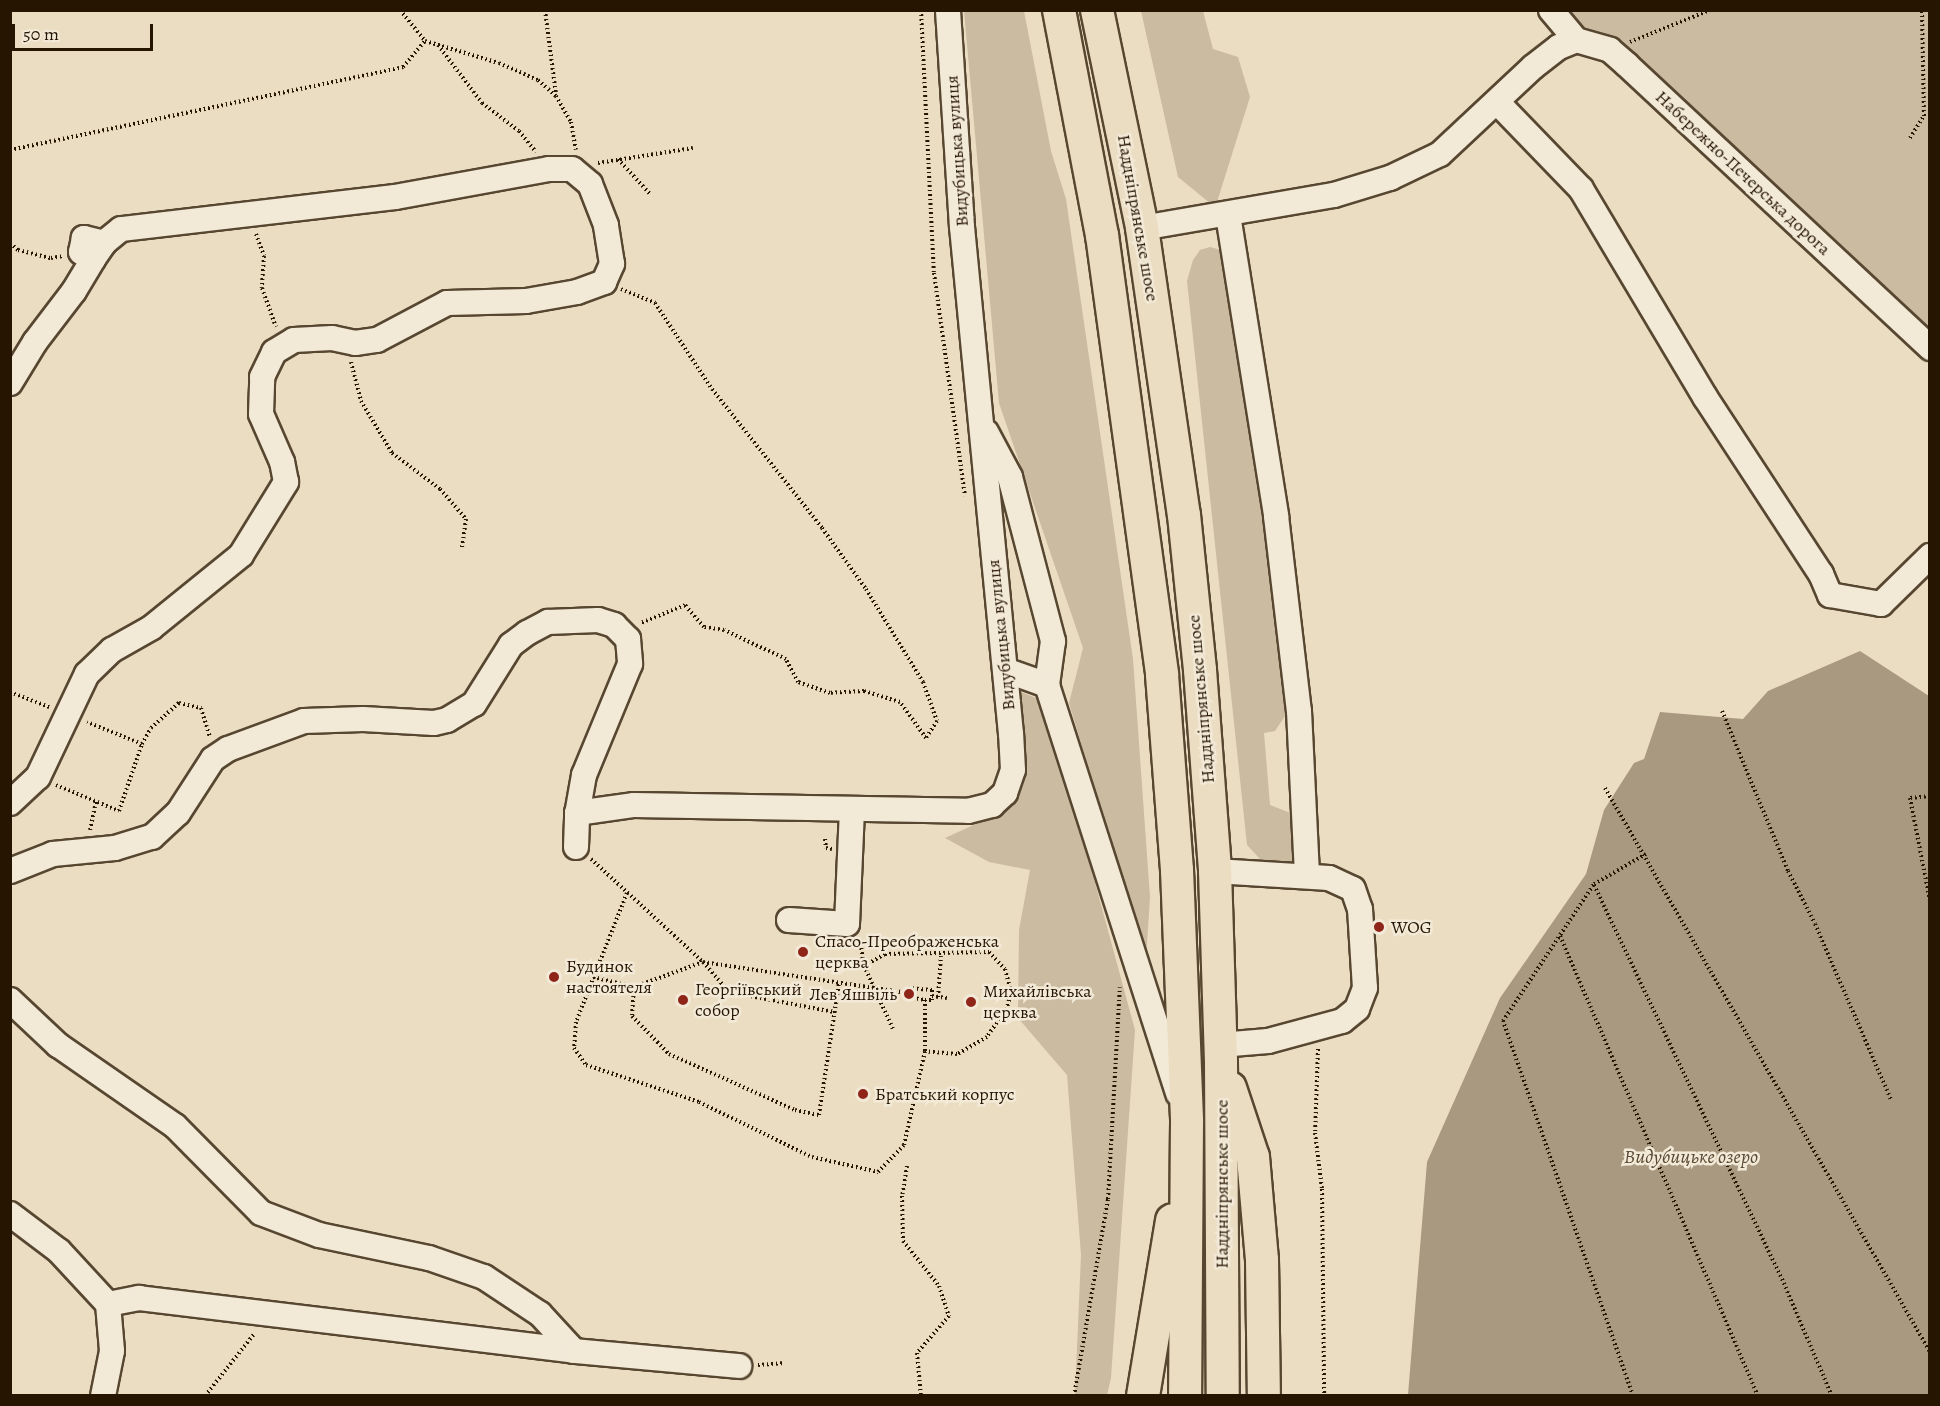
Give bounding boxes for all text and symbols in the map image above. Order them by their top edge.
scale bar [15,12,156,50]
text: 50 m [23,22,59,46]
street label: Видубицька вулиця [941,75,973,227]
street label: Набережно-Печерська дорога [1651,86,1835,260]
street label: Наддніпрянське шосе [1113,133,1163,303]
street label: Видубицька вулиця [982,558,1020,712]
street label: Наддніпрянське шосе [1183,614,1219,784]
place label: WOG [1391,916,1432,938]
marker: WOG [1372,920,1386,934]
place label: Спасо-Преображенська церква [815,931,999,974]
marker: Спасо-Преображенська церква [796,945,810,959]
place label: Будинок настоятеля [566,956,652,998]
marker: Будинок настоятеля [547,970,561,984]
place label: Георгіївський собор [695,979,802,1022]
place label: Михайлівська церква [983,981,1091,1024]
place label: Лев Яшвіль [809,983,897,1005]
marker: Лев Яшвіль [902,987,916,1001]
marker: Георгіївський собор [676,993,690,1007]
marker: Михайлівська церква [964,995,978,1009]
place label: Братський корпус [875,1083,1015,1105]
marker: Братський корпус [856,1087,870,1101]
street label: Наддніпрянське шосе [1211,1099,1233,1269]
water label: Видубицьке озеро [1624,1144,1758,1168]

